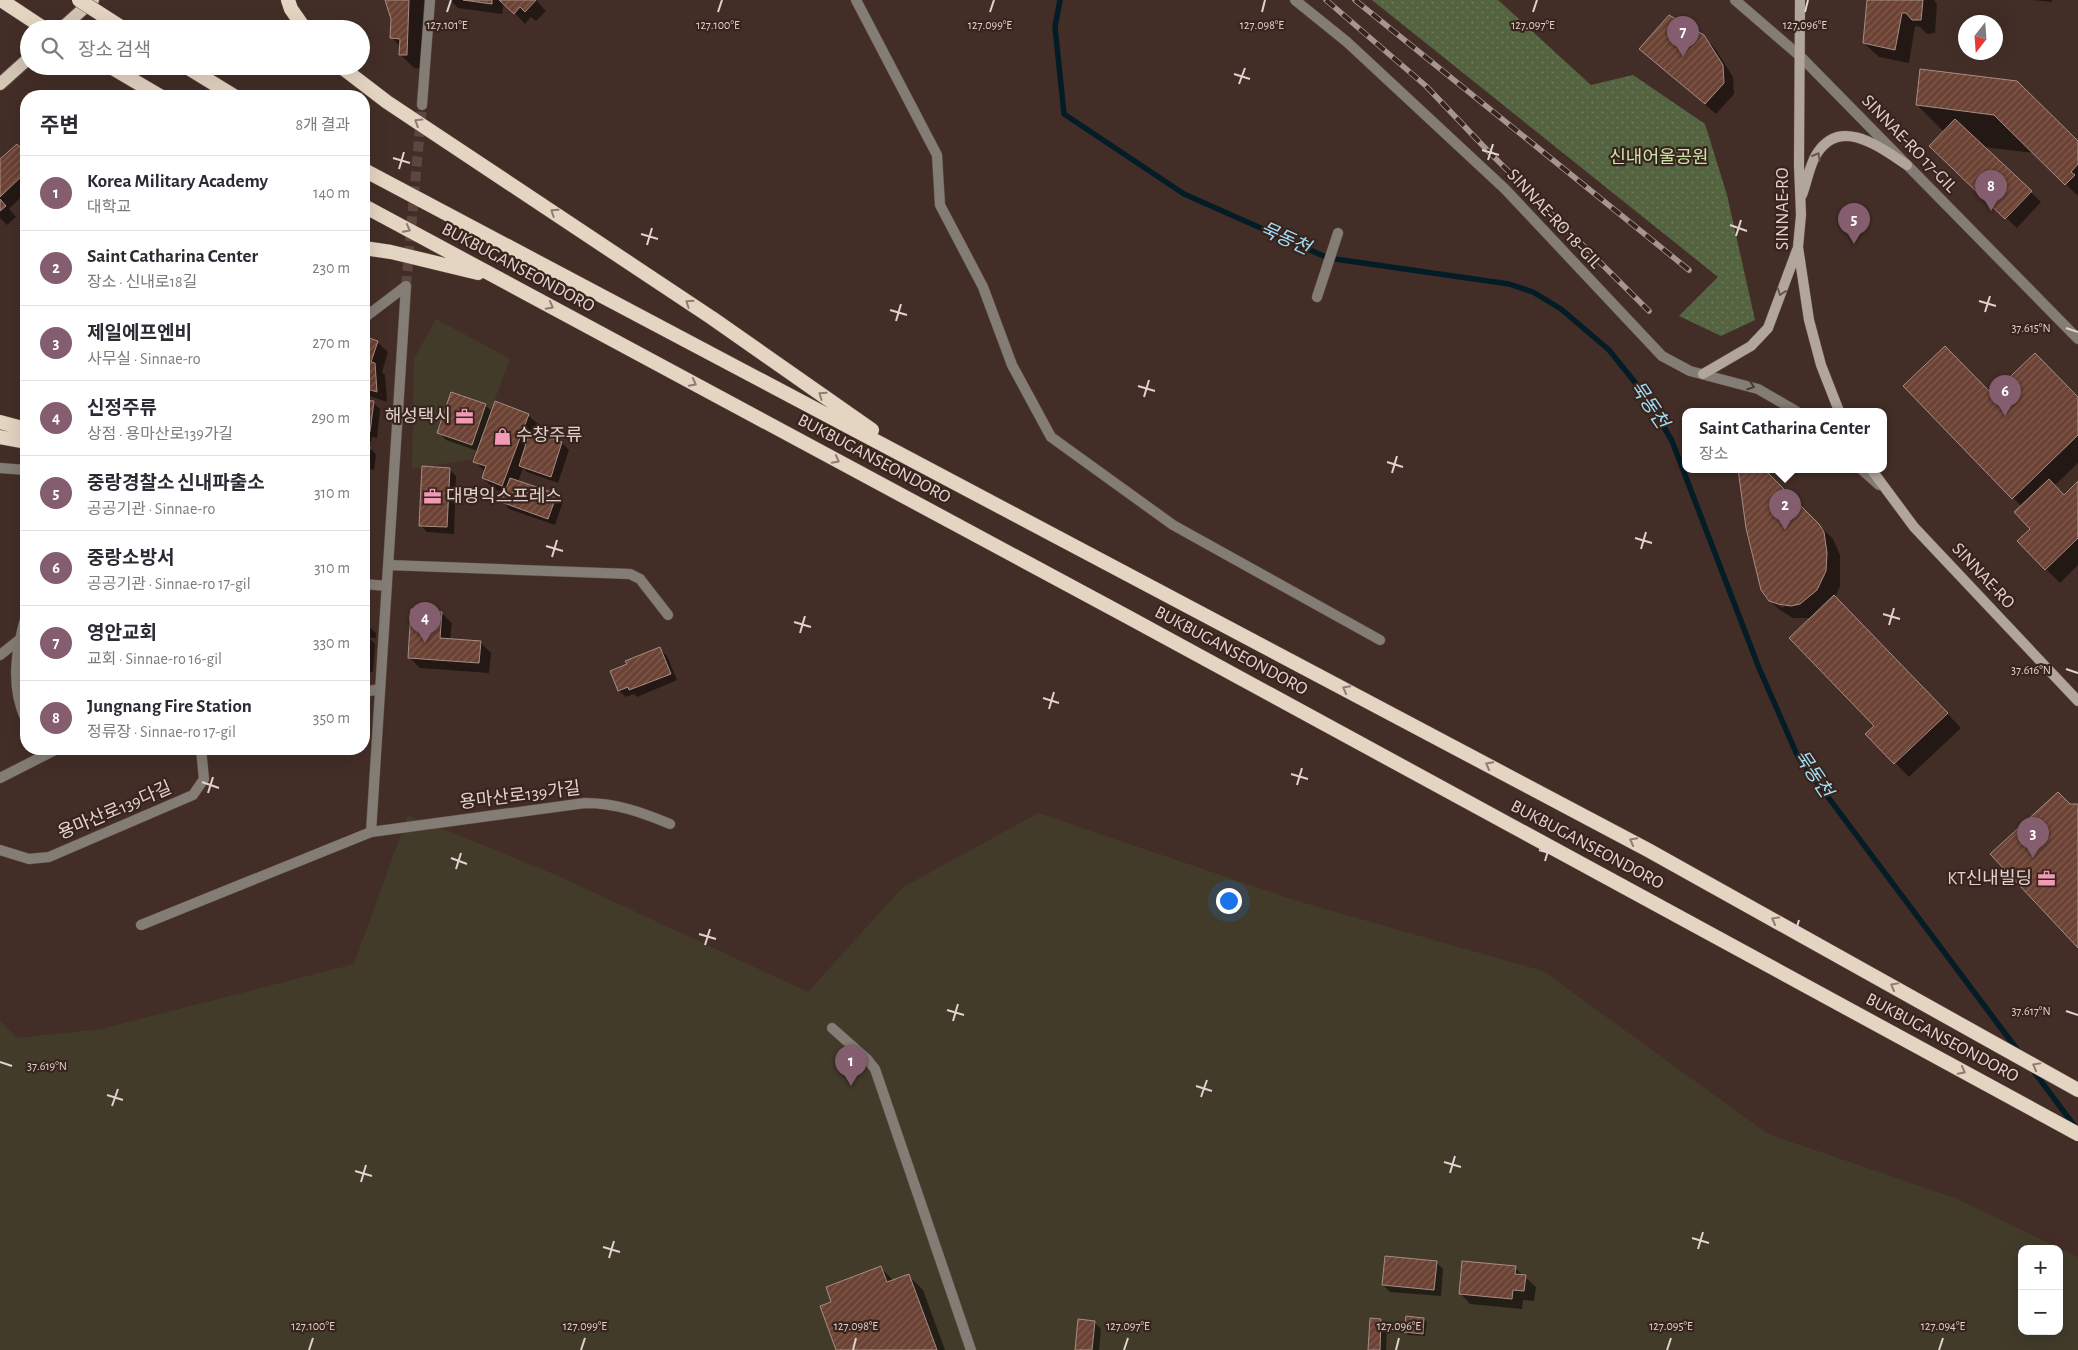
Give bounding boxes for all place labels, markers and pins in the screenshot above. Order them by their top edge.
pin: 7 [1667,16,1699,57]
pin: 8 [1975,170,2007,211]
pin: 5 [1838,203,1870,244]
pin: 6 [1989,375,2021,416]
place label: 해성택시 [385,406,451,426]
office icon: 해성택시 [455,407,475,427]
shop icon: 수창주류 [492,426,512,446]
place label: 수창주류 [516,426,582,445]
place label: 대명익스프레스 [446,486,562,506]
office icon: 대명익스프레스 [422,487,442,507]
pin: 2 [1769,489,1801,530]
pin: 4 [409,602,441,643]
pin: 3 [2017,817,2049,858]
place label: KT신내빌딩 [1947,869,2032,888]
office icon: KT신내빌딩 [2036,869,2056,889]
pin: 1 [835,1045,867,1086]

